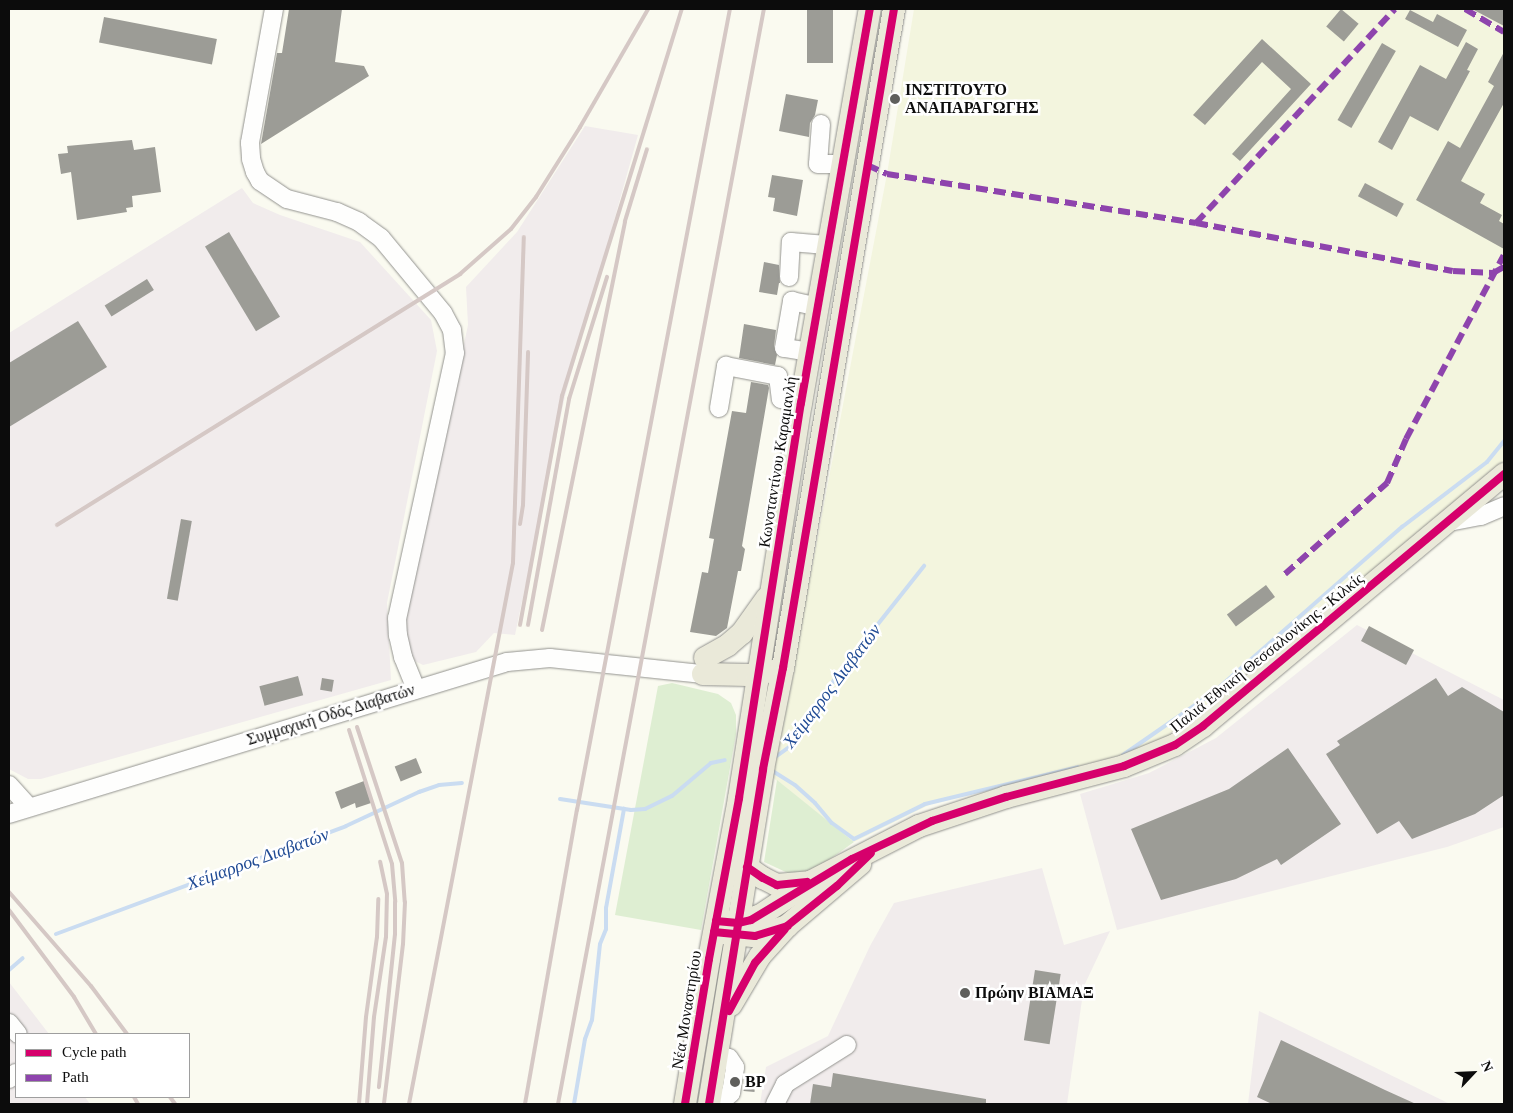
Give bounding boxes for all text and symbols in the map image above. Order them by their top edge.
place label: ΙΝΣΤΙΤΟΥΤΟ ΑΝΑΠΑΡΑΓΩΓΗΣ [905,80,1039,118]
marker: ΙΝΣΤΙΤΟΥΤΟ ΑΝΑΠΑΡΑΓΩΓΗΣ [889,93,901,105]
street label: Κωνσταντίνου Καραμανλή [755,375,801,549]
street label: Παλιά Εθνική Θεσσαλονίκης - Κιλκίς [1167,569,1367,737]
water label: Χείμαρρος Διαβατών [778,620,886,752]
street label: Συμμαχική Οδός Διαβατών [244,680,418,750]
water label: Χείμαρρος Διαβατών [184,823,332,895]
street label: Νέα Μοναστηρίου [668,949,706,1071]
place label: Πρώην ΒΙΑΜΑΞ [975,983,1094,1003]
marker: Πρώην ΒΙΑΜΑΞ [959,987,971,999]
legend [15,1033,190,1098]
text: Cycle path [62,1044,127,1060]
north arrow [1448,1048,1498,1098]
text: N [1478,1059,1496,1074]
text: Path [62,1069,89,1085]
place label: BP [745,1072,765,1092]
marker: BP [729,1076,741,1088]

